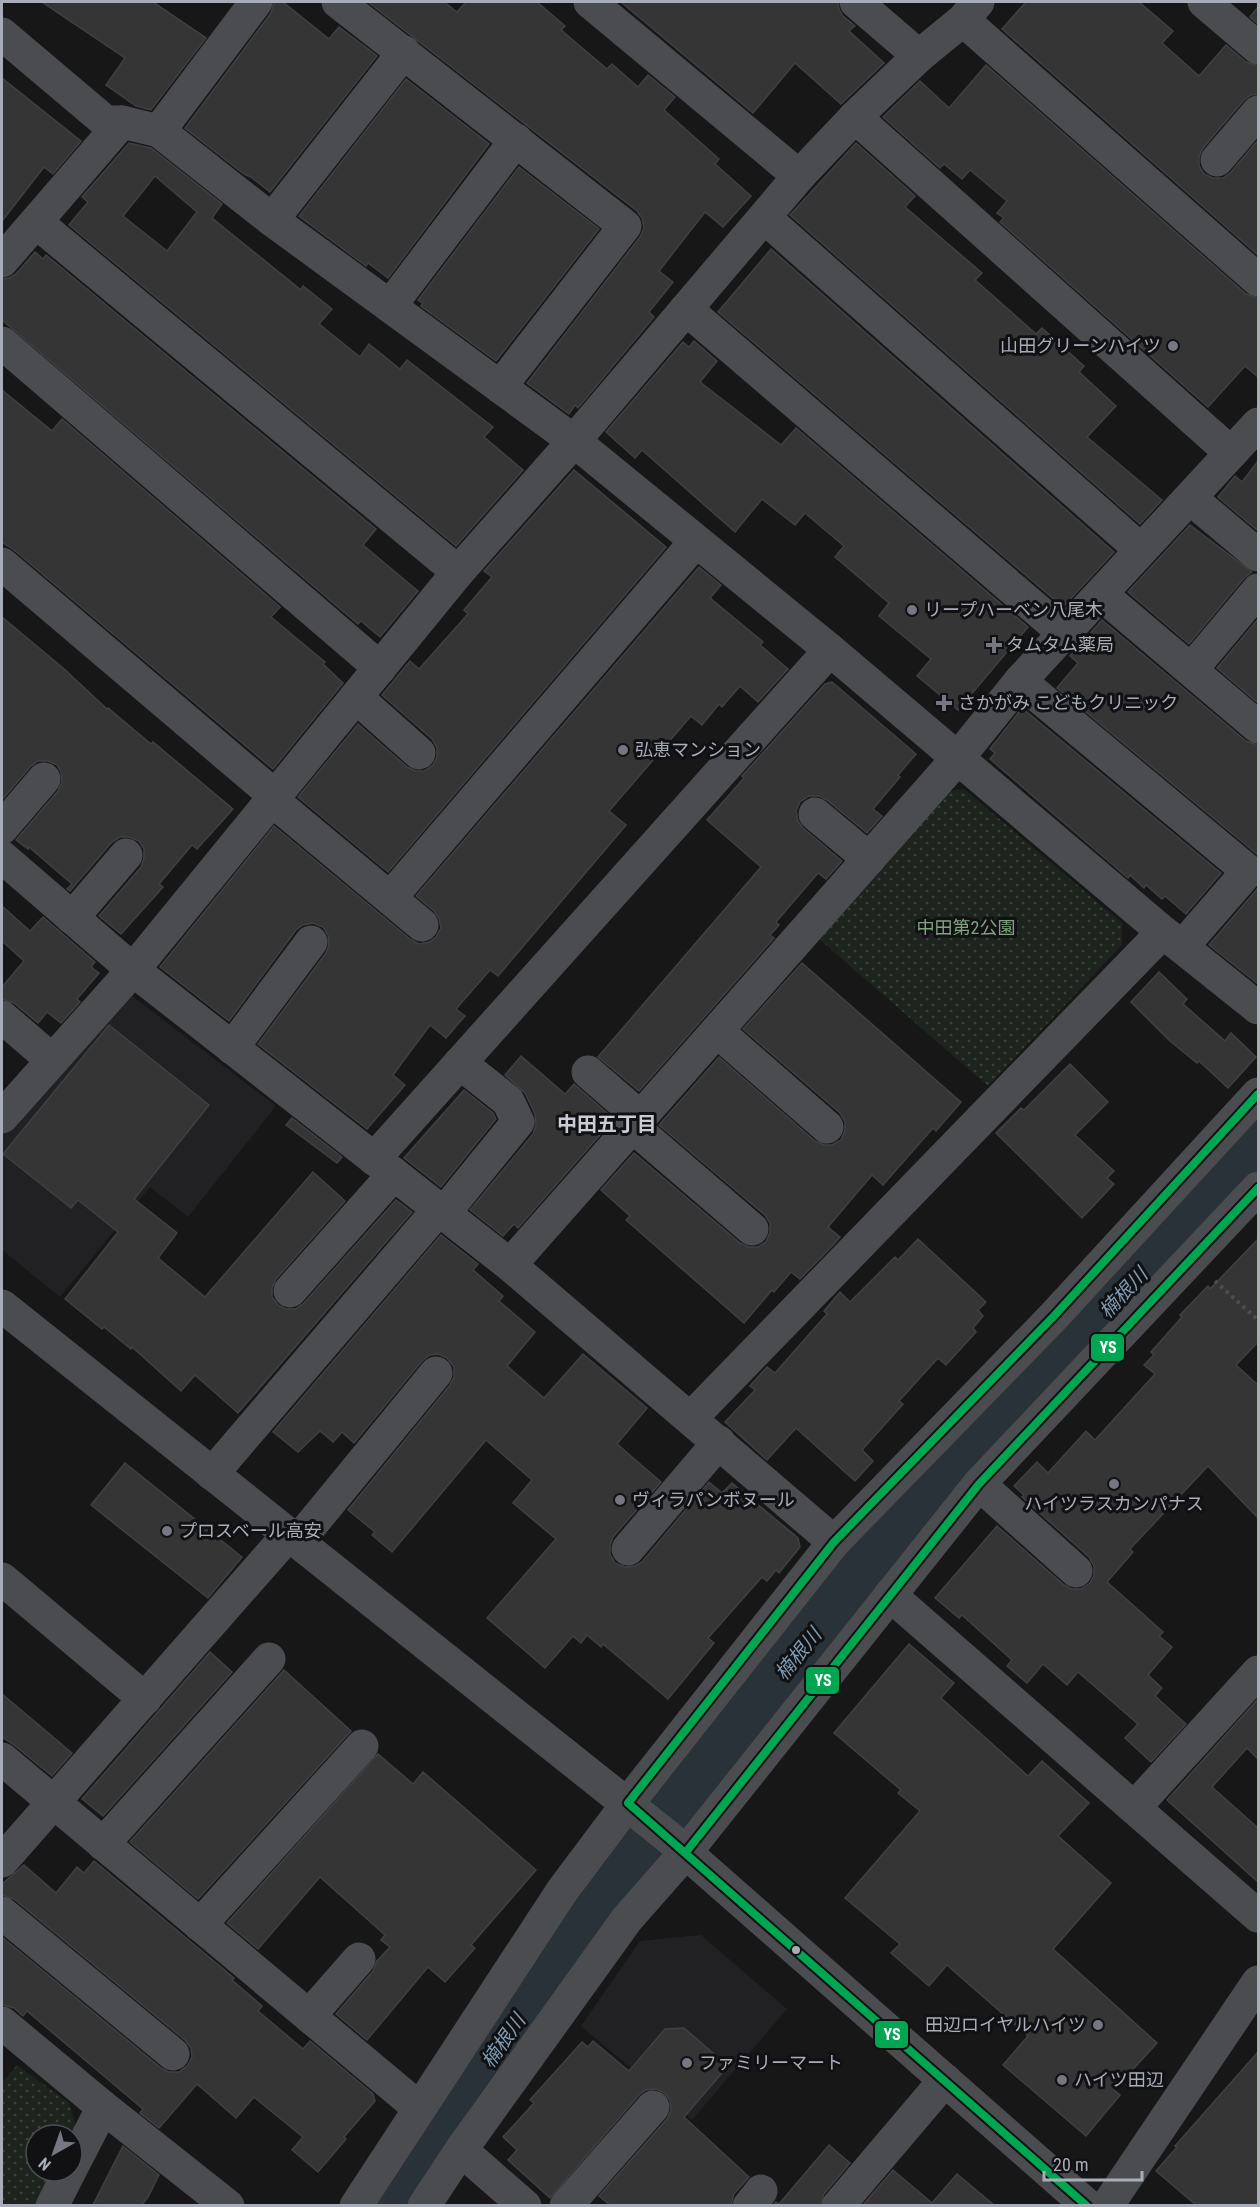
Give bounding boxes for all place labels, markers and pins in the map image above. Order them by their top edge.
place label: 山田グリーンハイツ [1000,335,1161,356]
marker: 山田グリーンハイツ [1166,339,1180,353]
place label: リープハーベン八尾木 [924,599,1103,620]
marker: リープハーベン八尾木 [905,603,919,617]
place label: タムタム薬局 [1006,634,1114,655]
marker: タムタム薬局 [987,638,1001,652]
place label: さかがみ こどもクリニック [958,692,1178,713]
marker: さかがみ こどもクリニック [935,694,953,712]
place label: 弘恵マンション [635,739,761,760]
marker: 弘恵マンション [616,743,630,757]
marker: ハイツラスカンパナス [1107,1477,1121,1491]
place label: ヴィラパンボヌール [632,1489,795,1510]
marker: ヴィラパンボヌール [613,1493,627,1507]
place label: ハイツラスカンパナス [1024,1493,1204,1514]
place label: プロスベール高安 [179,1520,322,1541]
marker: プロスベール高安 [160,1524,174,1538]
unlabelled marker [790,1944,802,1956]
place label: 田辺ロイヤルハイツ [925,2014,1086,2035]
marker: 田辺ロイヤルハイツ [1091,2018,1105,2032]
place label: ファミリーマート [699,2052,843,2073]
marker: ファミリーマート [680,2056,694,2070]
place label: ハイツ田辺 [1074,2069,1164,2090]
marker: ハイツ田辺 [1055,2073,1069,2087]

